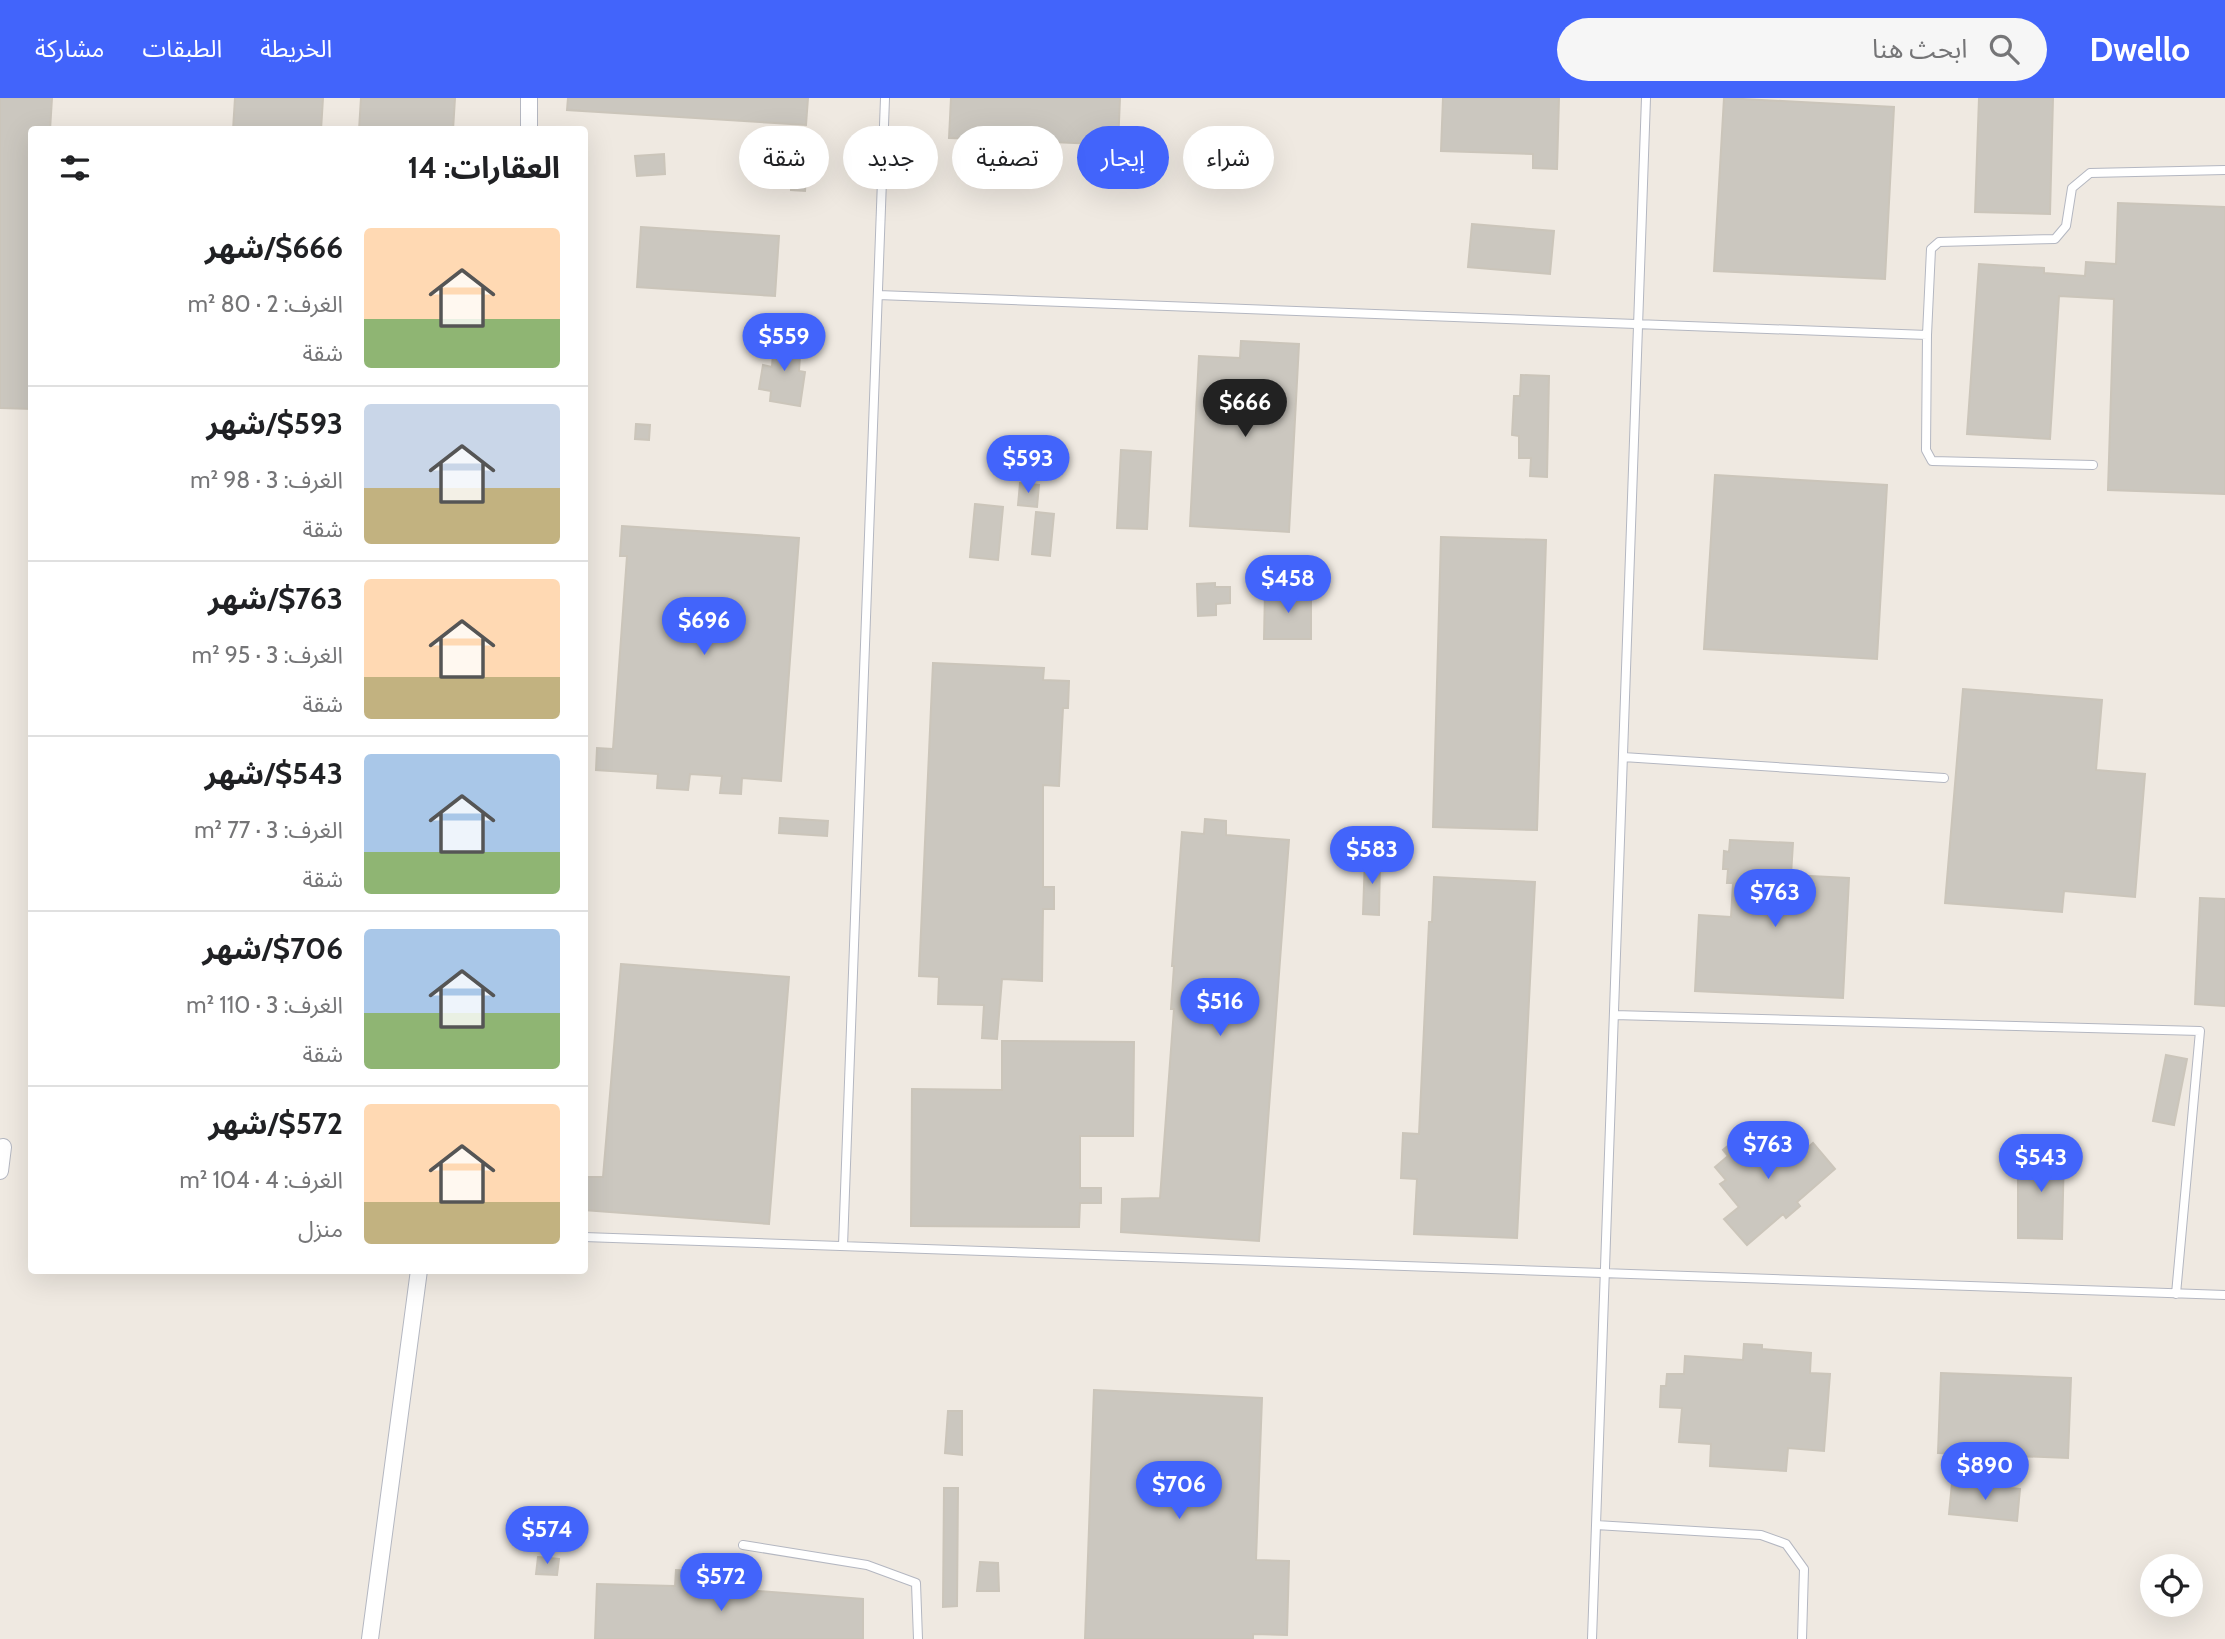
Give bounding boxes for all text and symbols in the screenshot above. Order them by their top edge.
search box [1557,18,2047,81]
text: Dwello [2089,29,2190,69]
icon: search [1985,30,2023,68]
text: ابحث هنا [1872,33,1967,65]
text: مشاركة [35,34,104,63]
text: الطبقات [142,34,222,63]
text: الخريطة [260,34,332,63]
chip: شقة [739,126,829,189]
chip: جديد [843,126,938,189]
chip: تصفية [952,126,1063,189]
chip: إيجار [1077,126,1169,189]
chip: شراء [1183,126,1274,189]
icon: filters [56,149,94,187]
text: العقارات: 14 [407,149,560,186]
text: $666/شهر [205,229,343,266]
icon: home [420,256,504,340]
text: الغرف: 2 · 80 m² [188,290,343,318]
pin: $559 [743,314,825,373]
text: $559 [759,322,809,350]
text: شقة [302,339,343,367]
pin: $666 [1204,380,1286,439]
text: $666 [1219,388,1271,416]
text: $593/شهر [207,405,343,442]
icon: home [420,432,504,516]
pin: $593 [987,436,1069,495]
text: $593 [1002,444,1054,472]
text: الغرف: 3 · 98 m² [190,466,343,494]
text: شقة [302,515,343,543]
pin: $458 [1247,556,1329,615]
text: $458 [1261,564,1315,592]
text: $763/شهر [208,580,343,617]
pin: $696 [663,598,745,657]
text: $696 [678,606,730,634]
icon: home [420,607,504,691]
text: الغرف: 3 · 95 m² [192,641,343,669]
text: شقة [302,690,343,718]
text: $543/شهر [205,755,343,792]
icon: home [420,782,504,866]
text: الغرف: 3 · 77 m² [194,816,343,844]
pin: $583 [1331,826,1413,886]
text: $583 [1346,835,1398,863]
text: شقة [302,865,343,893]
pin: $763 [1734,870,1816,929]
text: $763 [1750,878,1800,906]
text: $706/شهر [203,930,343,967]
icon: home [420,957,504,1041]
pin: $516 [1179,978,1261,1038]
text: $516 [1196,987,1244,1015]
text: الغرف: 3 · 110 m² [186,991,343,1019]
text: شقة [302,1040,343,1068]
text: $572/شهر [208,1105,343,1142]
pin: $763 [1727,1122,1809,1181]
text: $763 [1743,1130,1793,1158]
icon: home [420,1132,504,1216]
pin: $543 [2000,1134,2082,1194]
text: $543 [2015,1143,2067,1171]
text: الغرف: 4 · 104 m² [180,1166,343,1194]
text: منزل [298,1215,343,1243]
pin: $890 [1944,1442,2026,1502]
text: $890 [1957,1451,2013,1479]
pin: $706 [1138,1462,1220,1521]
text: $706 [1152,1470,1206,1498]
pin: $574 [506,1506,588,1566]
text: $574 [522,1515,572,1543]
pin: $572 [680,1554,762,1613]
map controls [2140,1554,2203,1617]
button: locate [2140,1554,2203,1617]
text: $572 [696,1562,746,1590]

